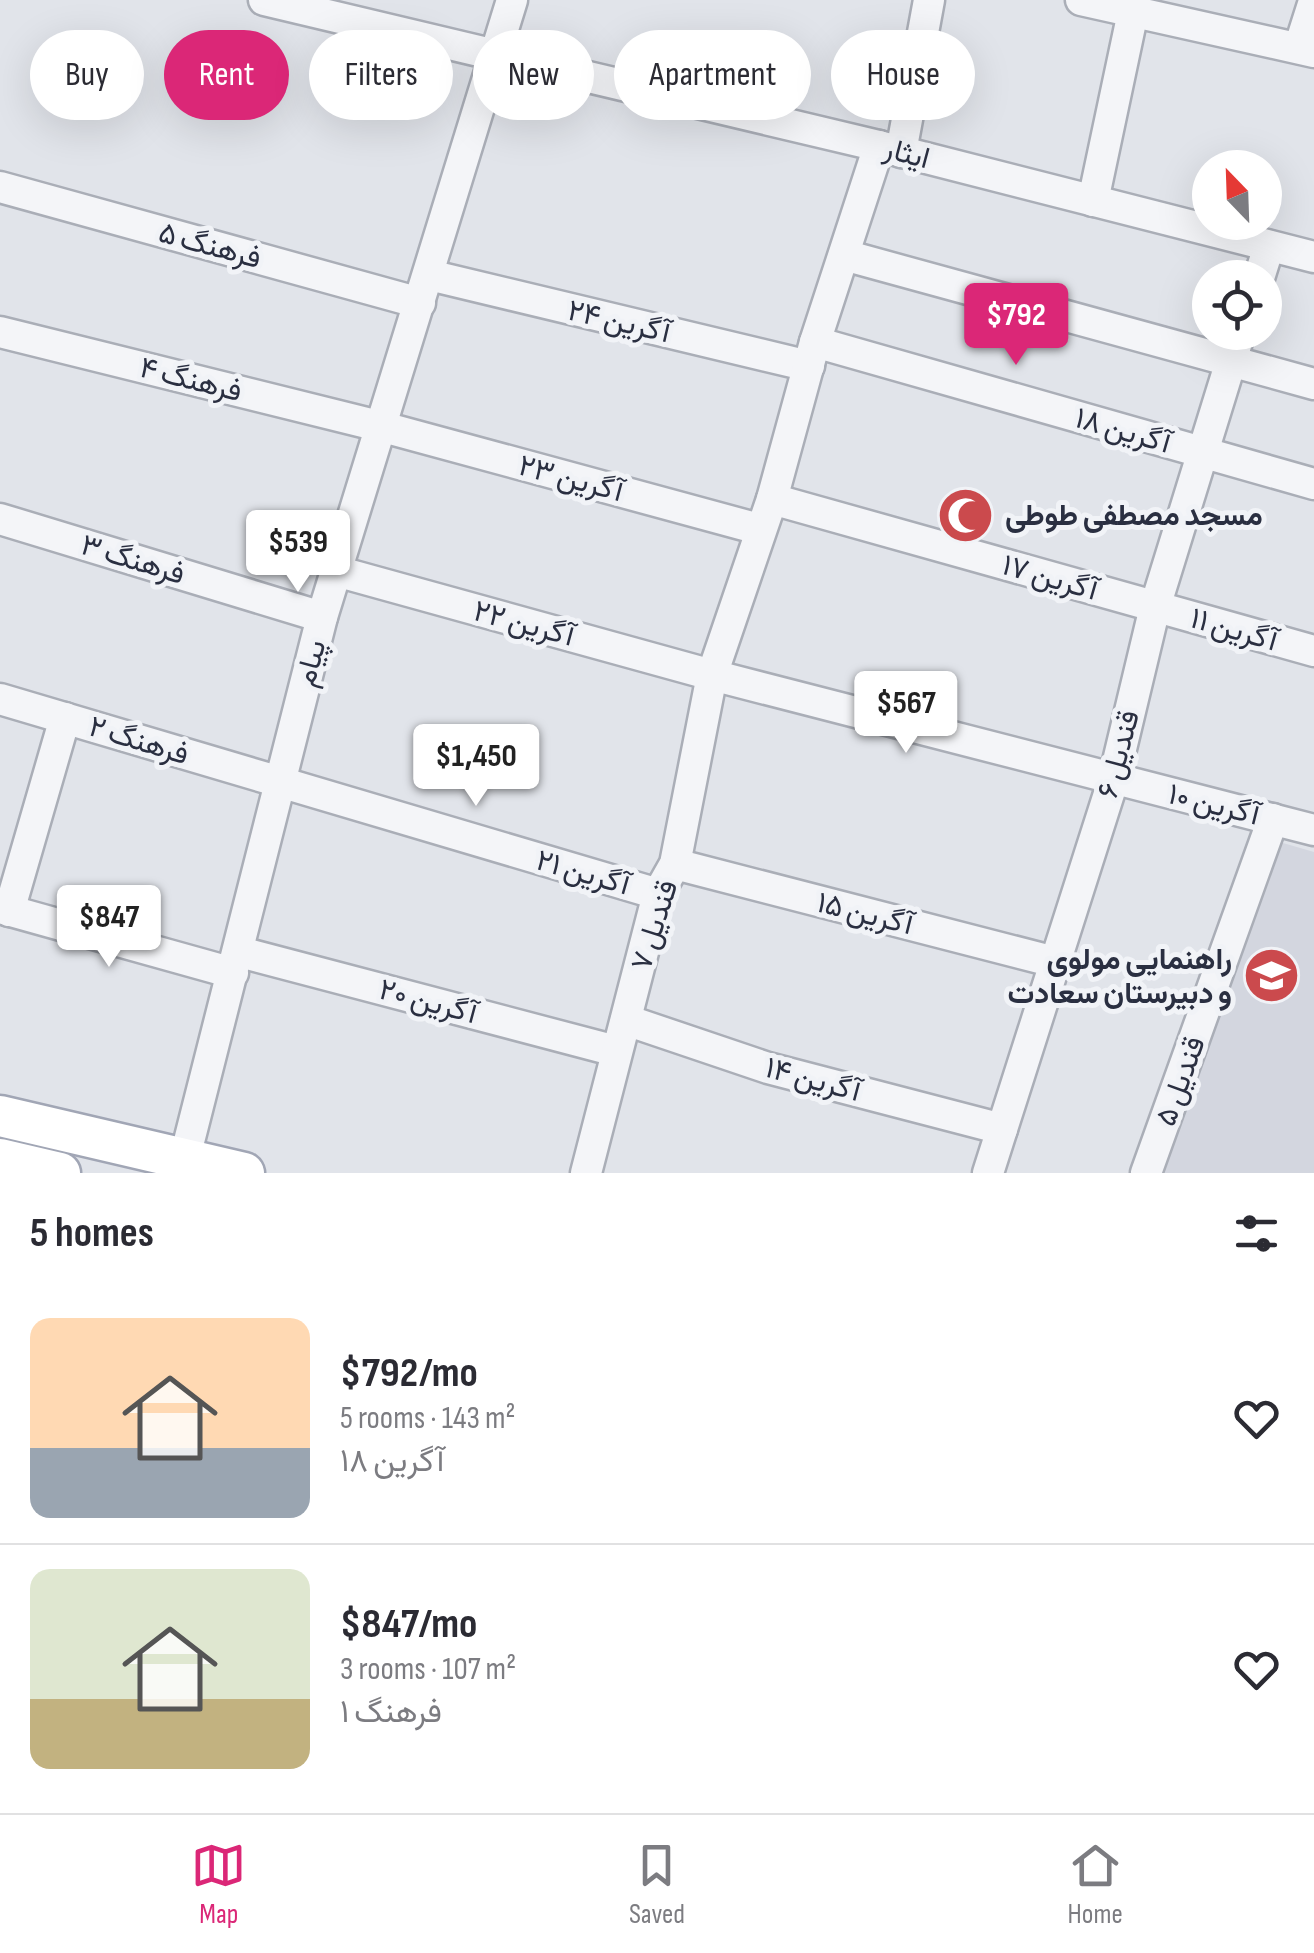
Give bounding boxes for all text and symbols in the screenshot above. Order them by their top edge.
chip: Buy [30,30,144,120]
chip: Rent [164,30,289,120]
chip: Filters [309,30,453,120]
chip: New [473,30,594,120]
chip: Apartment [614,30,811,120]
chip: House [831,30,975,120]
street label: ایثار [879,130,934,177]
north arrow [1192,150,1282,240]
map controls [1192,150,1282,350]
street label: فرهنگ ۵ [155,215,265,277]
button: locate [1192,260,1282,350]
pin: $792 [957,283,1075,368]
street label: آگرین ۲۴ [564,293,676,352]
text: $792 [986,296,1046,335]
street label: فرهنگ ۴ [136,350,246,410]
street label: آگرین ۱۸ [1071,400,1177,462]
street label: آگرین ۲۳ [514,448,629,511]
mosque icon: مسجد مصطفی طوطی [936,485,996,545]
place label: مسجد مصطفی طوطی [1005,498,1263,534]
pin: $539 [239,510,357,595]
text: $539 [268,523,328,562]
street label: فرهنگ ۳ [76,527,189,593]
street label: آگرین ۱۷ [998,547,1104,609]
street label: آگرین ۲۲ [469,593,580,655]
street label: آگرین ۱۱ [1186,600,1283,660]
street label: پیام [288,636,335,691]
pin: $567 [847,671,965,756]
text: $567 [876,684,936,723]
street label: قندیل ۶ [1090,706,1148,802]
street label: فرهنگ ۲ [84,709,193,773]
pin: $1,450 [395,724,557,809]
text: $1,450 [435,737,517,776]
street label: آگرین ۱۰ [1164,776,1265,834]
street label: آگرین ۲۱ [532,842,636,904]
street label: ۷ قندیل [624,876,686,975]
pin: $847 [50,885,168,970]
street label: آگرین ۱۵ [813,885,919,944]
text: $847 [79,898,139,937]
place label: راهنمایی مولوی و دبیرستان سعادت [1007,942,1232,1012]
school or university icon: راهنمایی مولوی و دبیرستان سعادت [1241,946,1301,1006]
street label: آگرین ۲۰ [375,972,483,1033]
street label: قندیل ۵ [1148,1032,1214,1131]
street label: آگرین ۱۴ [761,1050,866,1110]
icon: filters [1229,1206,1284,1261]
text: 5 homes [30,1208,154,1259]
text: $792/mo [340,1348,478,1399]
icon: home [110,1358,230,1478]
icon: heart [1229,1391,1284,1446]
text: 5 rooms · 143 m² [340,1399,515,1438]
text: آگرین ۱۸ [340,1442,444,1481]
text: $847/mo [340,1599,477,1650]
icon: home [110,1609,230,1729]
icon: heart [1229,1642,1284,1697]
text: 3 rooms · 107 m² [340,1650,516,1689]
text: فرهنگ ۱ [340,1693,442,1732]
tab: Map [191,1838,246,1931]
tab: Saved [629,1838,685,1931]
tab: Home [1068,1838,1123,1931]

